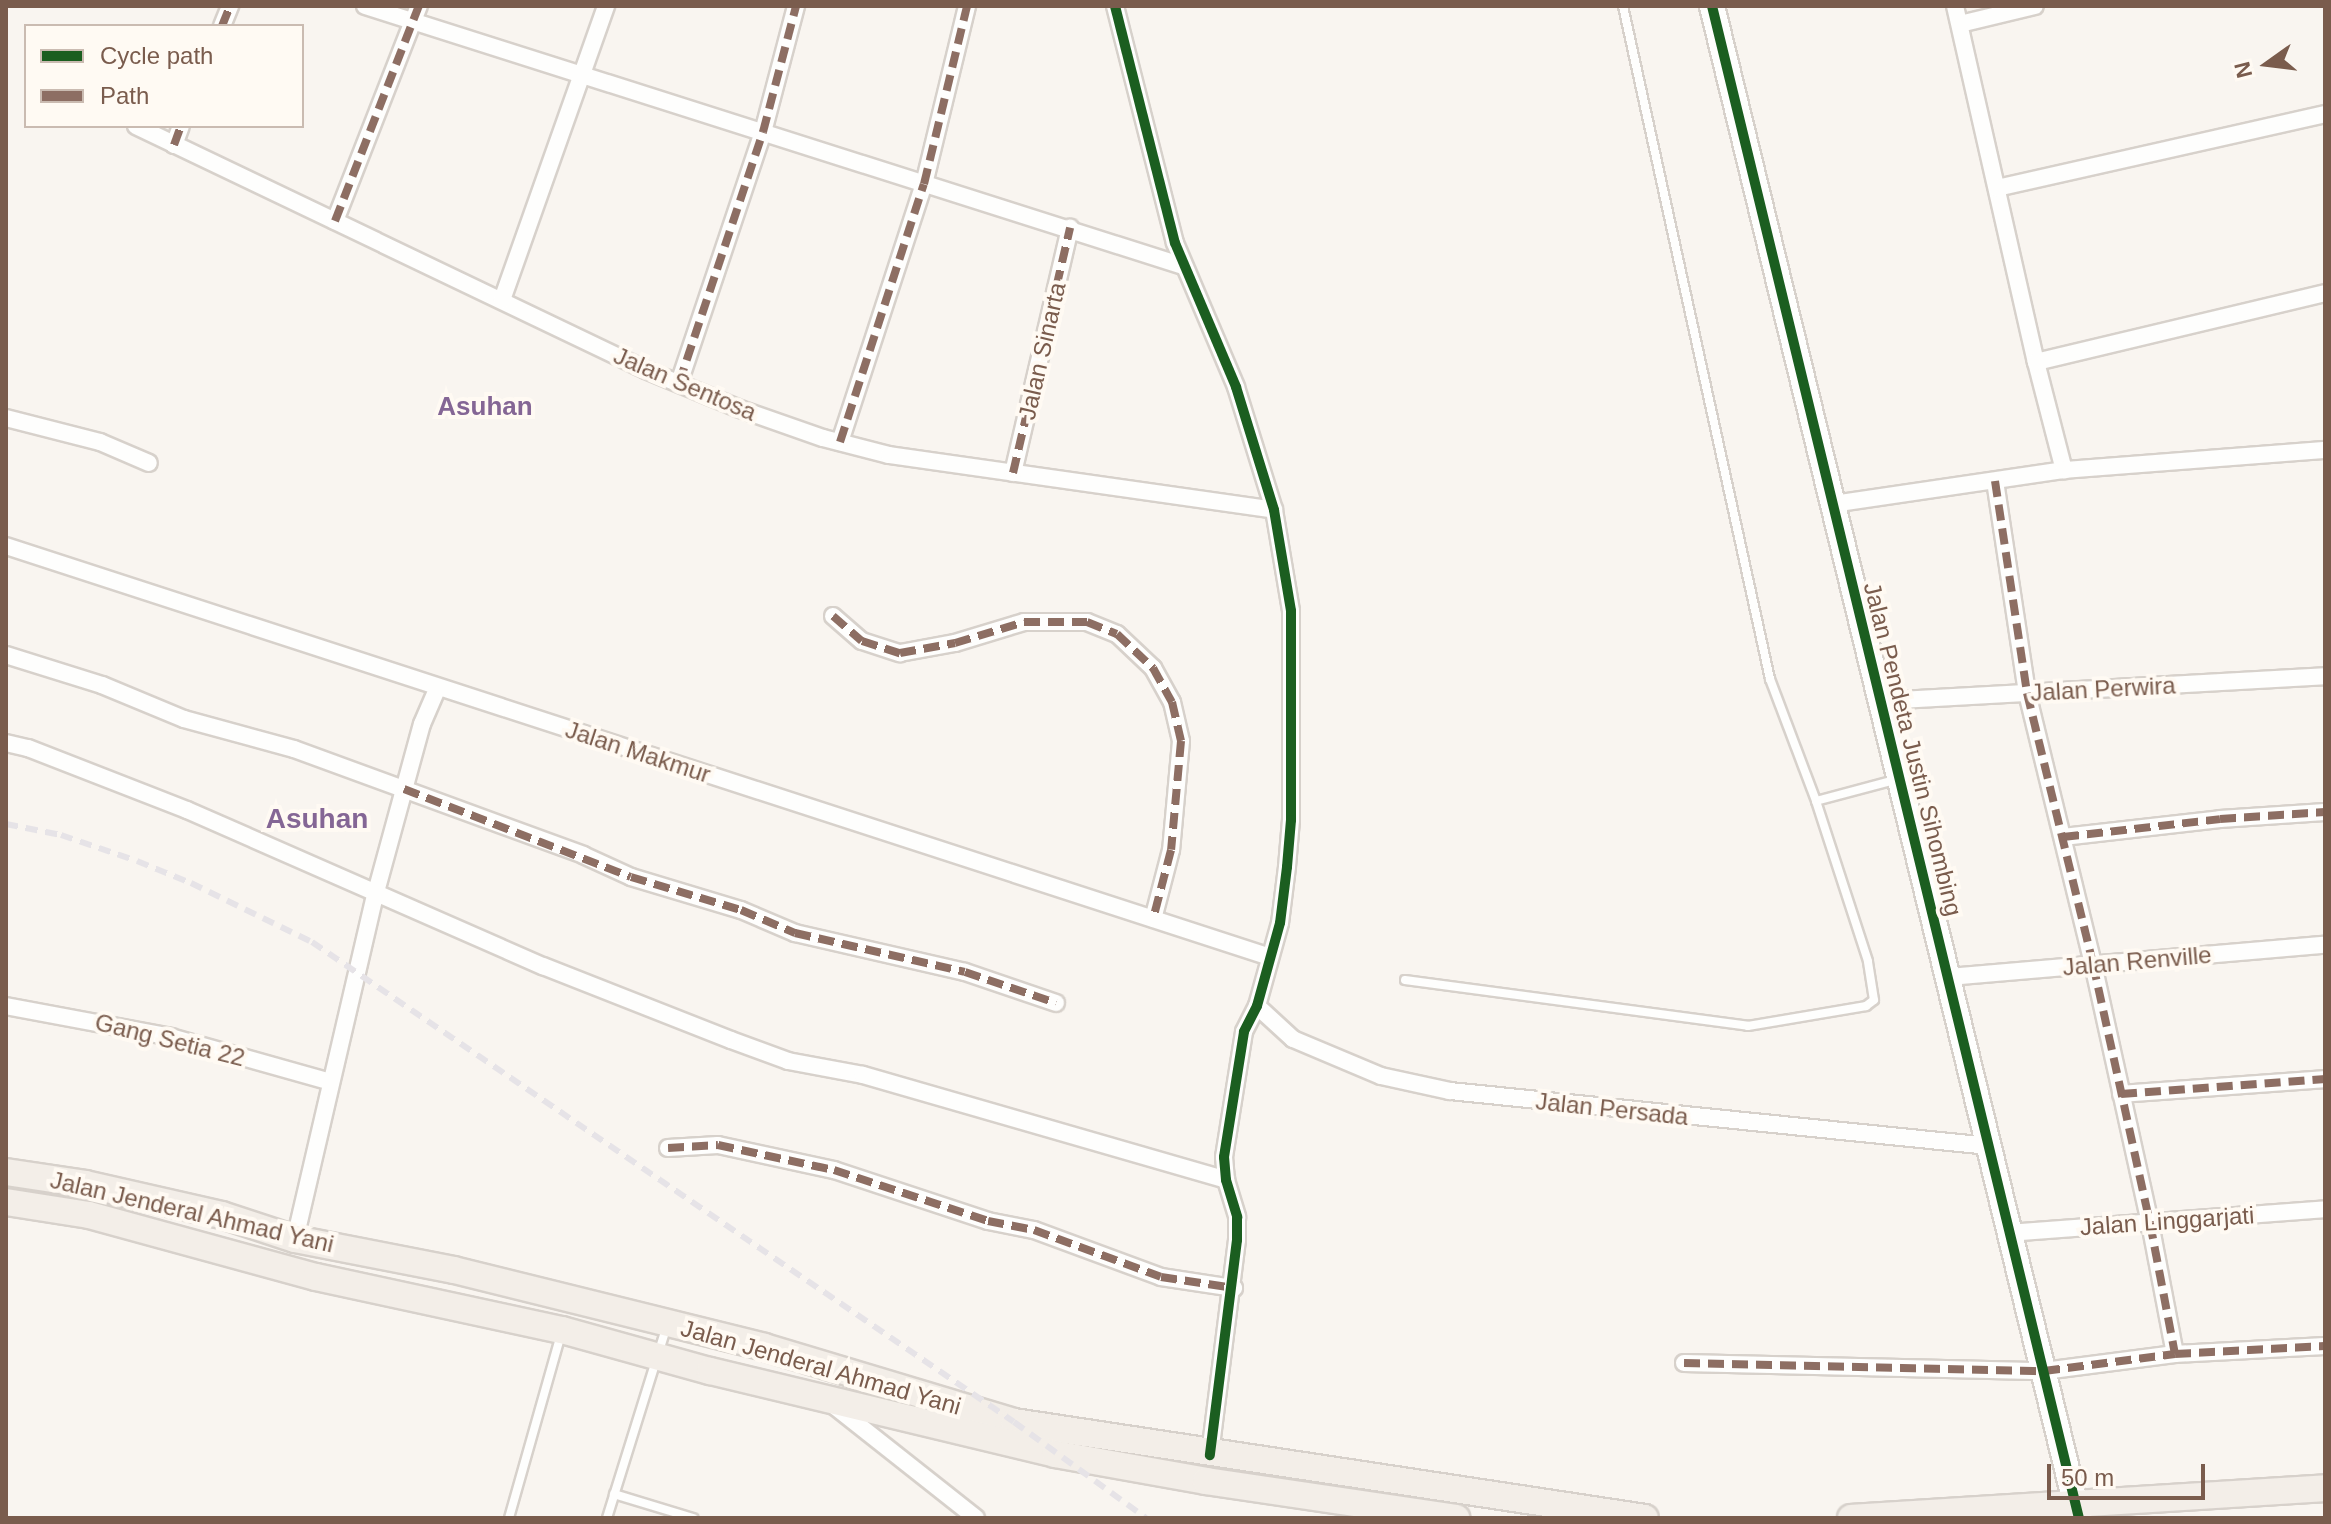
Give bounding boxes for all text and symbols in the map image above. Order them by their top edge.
legend [24,24,304,128]
north arrow [2227,24,2307,104]
text: Cycle path [100,42,213,69]
text: N [2229,59,2257,81]
text: Path [100,82,149,109]
street label: Jalan Sinarta [1012,280,1072,422]
street label: Jalan Sentosa [609,341,761,427]
district label: Asuhan [437,391,533,423]
street label: Jalan Pendeta Justin Sihombing [1858,579,1968,919]
street label: Jalan Perwira [2030,671,2176,707]
street label: Jalan Makmur [562,715,714,789]
district label: Asuhan [266,802,368,836]
street label: Jalan Renville [2061,940,2213,982]
street label: Gang Setia 22 [92,1007,248,1073]
street label: Jalan Persada [1534,1087,1690,1131]
street label: Jalan Jenderal Ahmad Yani [47,1165,337,1259]
street label: Jalan Linggarjati [2079,1201,2255,1241]
street label: Jalan Jenderal Ahmad Yani [677,1313,965,1421]
scale bar [2051,1448,2209,1498]
text: 50 m [2061,1464,2114,1491]

